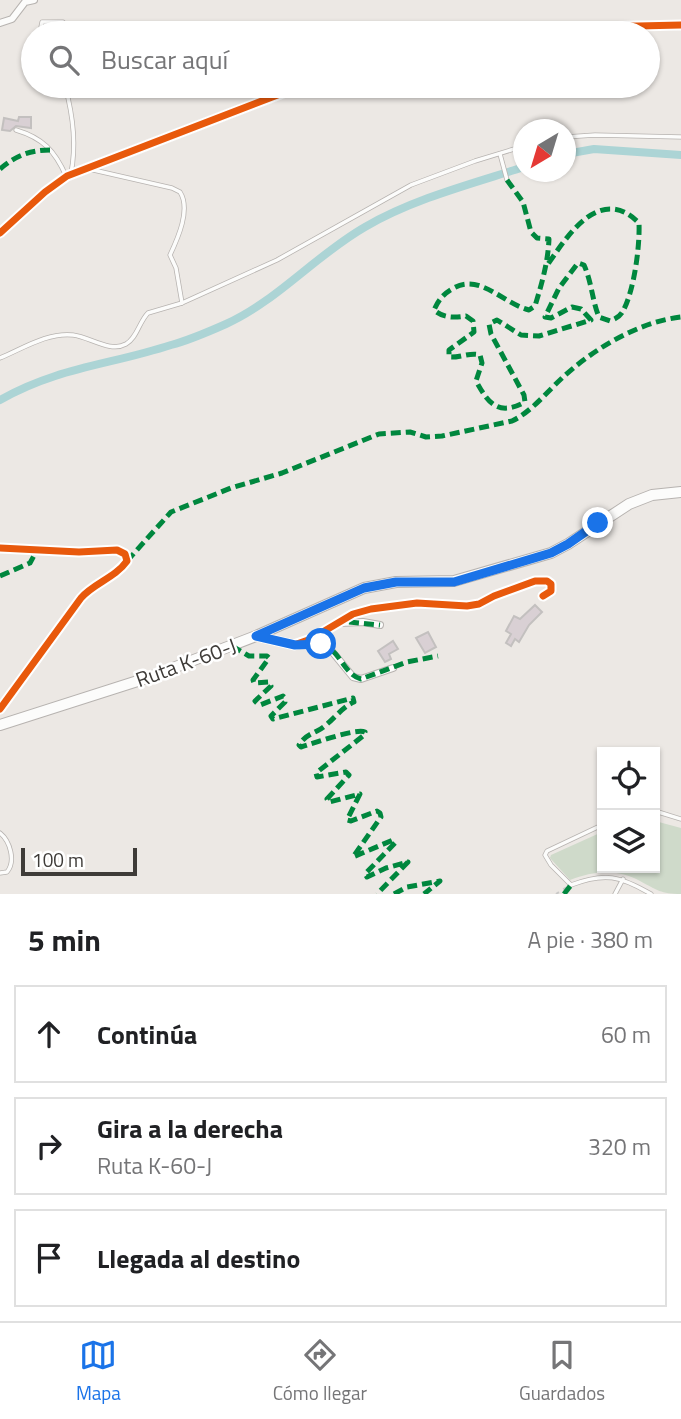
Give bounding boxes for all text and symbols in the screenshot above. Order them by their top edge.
search box [21,21,660,98]
text: Buscar aquí [101,40,228,79]
icon: search [45,41,83,79]
north arrow [513,119,576,182]
route end [582,507,613,538]
route start [305,628,336,659]
street label: Ruta K-60-J [131,629,241,695]
map controls [597,747,660,873]
button: locate [597,747,660,810]
button: layers [597,810,660,873]
scale bar [21,845,136,877]
text: 100 m [32,845,84,874]
text: 5 min [28,917,101,963]
text: A pie · 380 m [527,922,653,957]
icon: ahead [30,1015,68,1053]
text: Continúa [97,1015,197,1054]
text: 60 m [601,1017,651,1052]
text: Gira a la derecha [97,1109,283,1148]
icon: right [30,1127,68,1165]
text: 320 m [588,1129,651,1164]
text: Ruta K-60-J [97,1148,212,1183]
icon: arrive [30,1239,68,1277]
text: Llegada al destino [97,1239,300,1278]
tab: Mapa [76,1336,121,1407]
tab: Cómo llegar [273,1336,367,1407]
tab: Guardados [519,1336,605,1407]

